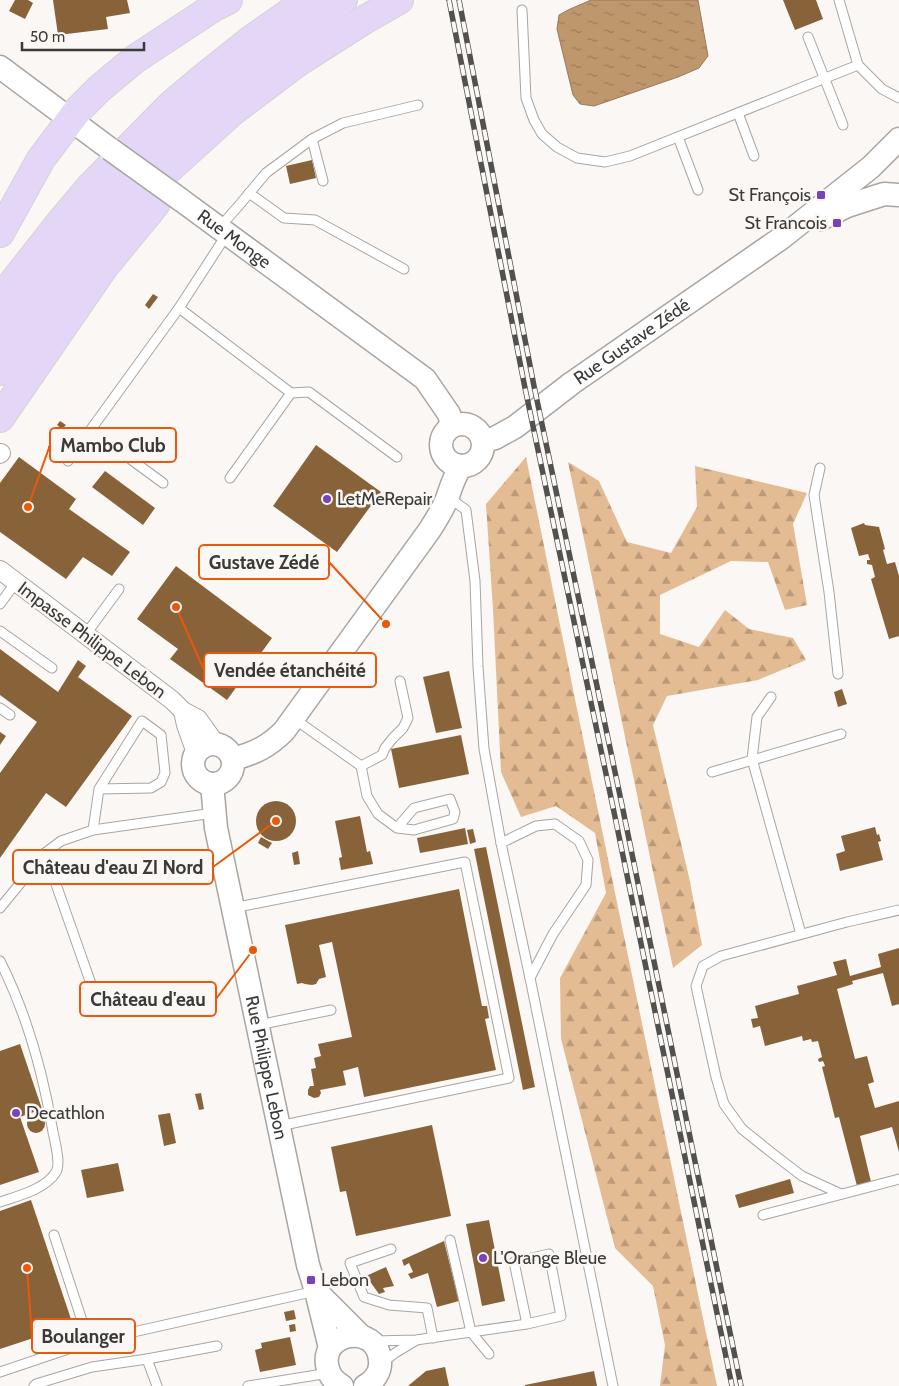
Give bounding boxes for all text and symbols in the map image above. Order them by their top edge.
scale bar [22,20,145,52]
text: 50 m [30,28,65,46]
place label: St François [729,184,811,206]
marker: St François [815,189,827,201]
street label: Rue Monge [193,205,275,273]
place label: St Francois [745,212,827,234]
marker: St Francois [831,217,843,229]
street label: Rue Gustave Zédé [570,294,694,389]
callout: Mambo Club [50,428,176,462]
text: Mambo Club [60,434,166,457]
place label: LetMeRepair [337,488,433,510]
marker: LetMeRepair [321,493,333,505]
callout: Gustave Zédé [199,545,329,579]
text: Gustave Zédé [209,551,319,574]
street label: Impasse Philippe Lebon [13,577,171,703]
callout: Vendée étanchéité [204,653,376,687]
text: Vendée étanchéité [214,659,366,682]
callout: Château d'eau ZI Nord [13,850,213,884]
text: Château d'eau ZI Nord [23,856,203,879]
callout: Château d'eau [80,982,216,1016]
text: Château d'eau [90,988,206,1011]
street label: Rue Philippe Lebon [241,994,292,1142]
place label: Decathlon [26,1102,105,1124]
marker: Decathlon [10,1107,22,1119]
place label: L'Orange Bleue [493,1247,606,1269]
marker: L'Orange Bleue [477,1252,489,1264]
place label: Lebon [321,1269,369,1291]
marker: Lebon [305,1274,317,1286]
callout: Boulanger [32,1319,135,1353]
text: Boulanger [41,1325,126,1348]

